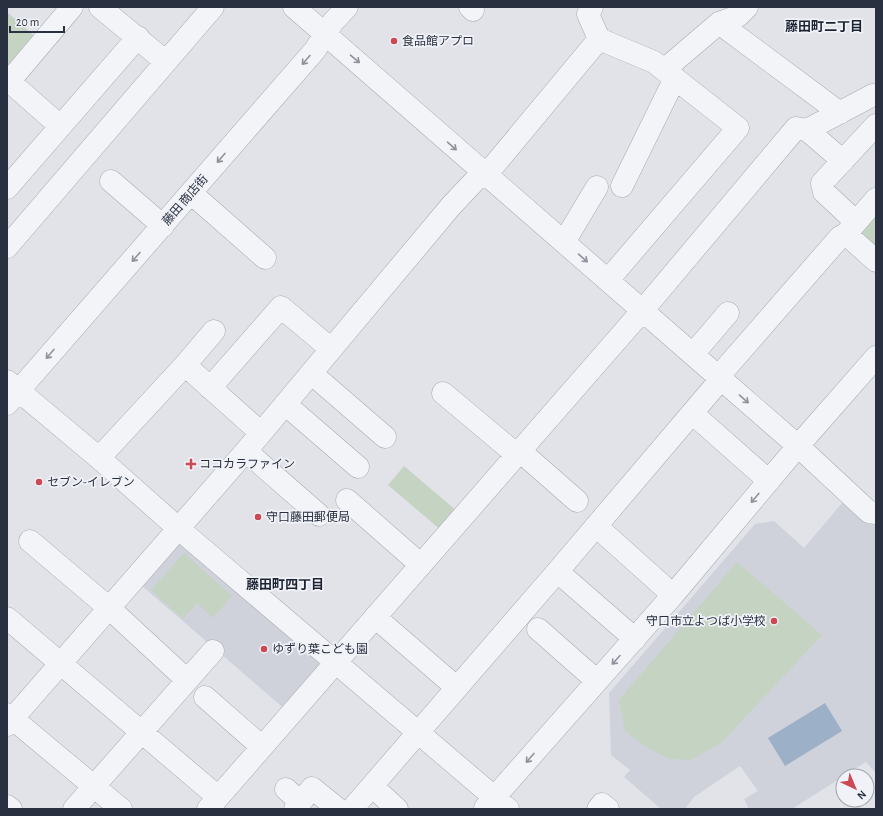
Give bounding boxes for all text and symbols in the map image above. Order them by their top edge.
scale bar [10,8,64,34]
text: 20 m [16,16,39,28]
district label: 藤田町二丁目 [785,20,863,34]
place label: 食品館アプロ [402,35,474,47]
marker: 食品館アプロ [389,36,399,46]
one-way arrow [302,55,311,65]
one-way arrow [350,55,361,64]
one-way arrow [447,141,458,150]
one-way arrow [217,153,226,164]
street label: 藤田 商店街 [159,172,210,227]
one-way arrow [132,251,141,262]
one-way arrow [578,253,588,263]
one-way arrow [46,349,55,359]
one-way arrow [739,394,749,403]
place label: ココカラファイン [199,458,295,470]
marker: ココカラファイン [186,459,196,469]
place label: セブン-イレブン [47,475,135,488]
marker: セブン-イレブン [34,477,44,487]
one-way arrow [750,492,759,503]
place label: 守口藤田郵便局 [266,510,350,523]
marker: 守口藤田郵便局 [253,512,263,522]
district label: 藤田町四丁目 [246,578,324,592]
place label: 守口市立よつば小学校 [646,614,766,627]
marker: 守口市立よつば小学校 [769,616,779,626]
place label: ゆずり葉こども園 [272,642,368,655]
marker: ゆずり葉こども園 [259,644,269,654]
one-way arrow [611,655,621,665]
one-way arrow [525,752,534,763]
north arrow [835,768,875,808]
text: N [855,788,868,801]

